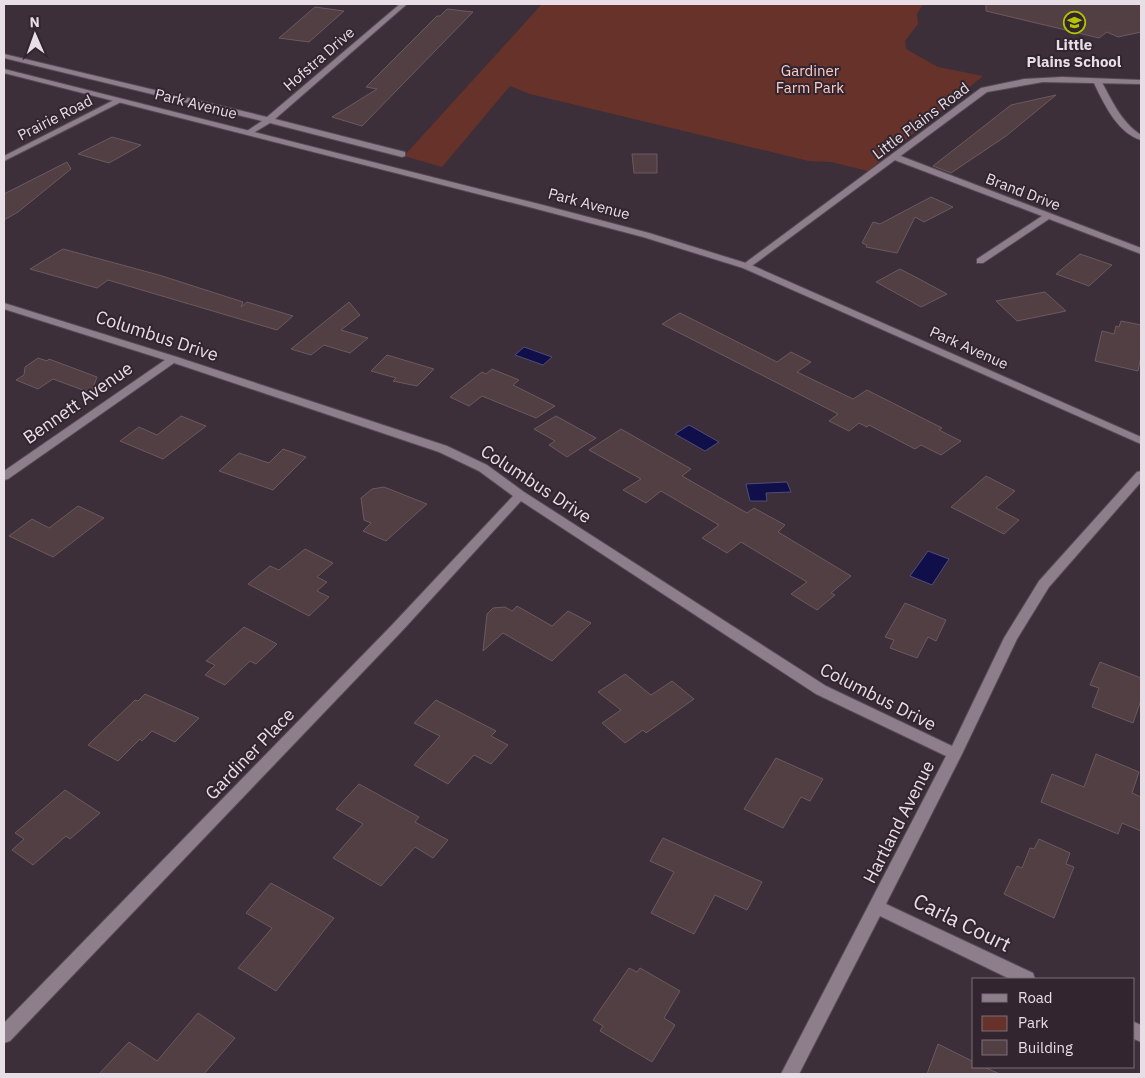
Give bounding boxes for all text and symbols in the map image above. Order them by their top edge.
north arrow [10,10,60,60]
school or university icon: Little Plains School [1062,10,1086,34]
text: N [29,13,40,31]
street label: Hofstra Drive [279,23,358,95]
place label: Little Plains School [1027,35,1122,71]
park label: Gardiner Farm Park [776,61,844,97]
street label: Little Plains Road [869,78,973,163]
street label: Park Avenue [153,84,239,123]
street label: Prairie Road [14,91,95,145]
street label: Brand Drive [983,169,1063,215]
street label: Park Avenue [546,183,632,224]
street label: Columbus Drive [93,305,221,366]
street label: Park Avenue [927,322,1011,373]
street label: Bennett Avenue [18,356,137,449]
street label: Columbus Drive [477,439,596,528]
street label: Columbus Drive [816,657,940,736]
street label: Gardiner Place [200,703,299,804]
street label: Hartland Avenue [858,756,939,887]
street label: Carla Court [909,886,1016,958]
legend [972,978,1135,1068]
text: Road [1018,988,1053,1007]
text: Park [1018,1013,1048,1032]
text: Building [1018,1038,1073,1057]

